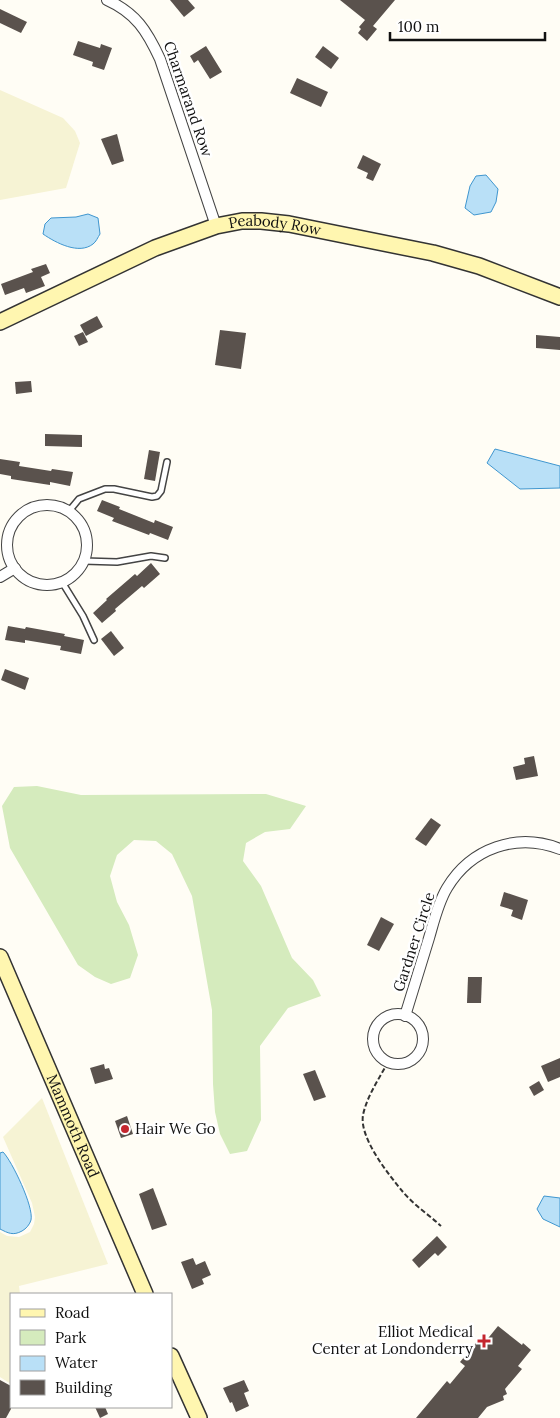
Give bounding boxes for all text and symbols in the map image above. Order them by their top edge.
scale bar [390,10,545,42]
text: 100 m [398,17,439,36]
street label: Charmarand Row [160,39,217,159]
street label: Peabody Row [227,211,323,239]
street label: Gardner Circle [389,890,439,994]
street label: Mammoth Road [43,1071,104,1180]
place label: Hair We Go [135,1119,216,1138]
marker: Hair We Go [119,1123,131,1135]
legend [10,1293,172,1408]
text: Road [55,1303,90,1322]
place label: Elliot Medical Center at Londonderry [312,1322,473,1358]
text: Park [55,1328,86,1347]
marker: Elliot Medical Center at Londonderry [477,1334,491,1348]
text: Water [55,1353,98,1372]
text: Building [55,1378,113,1397]

